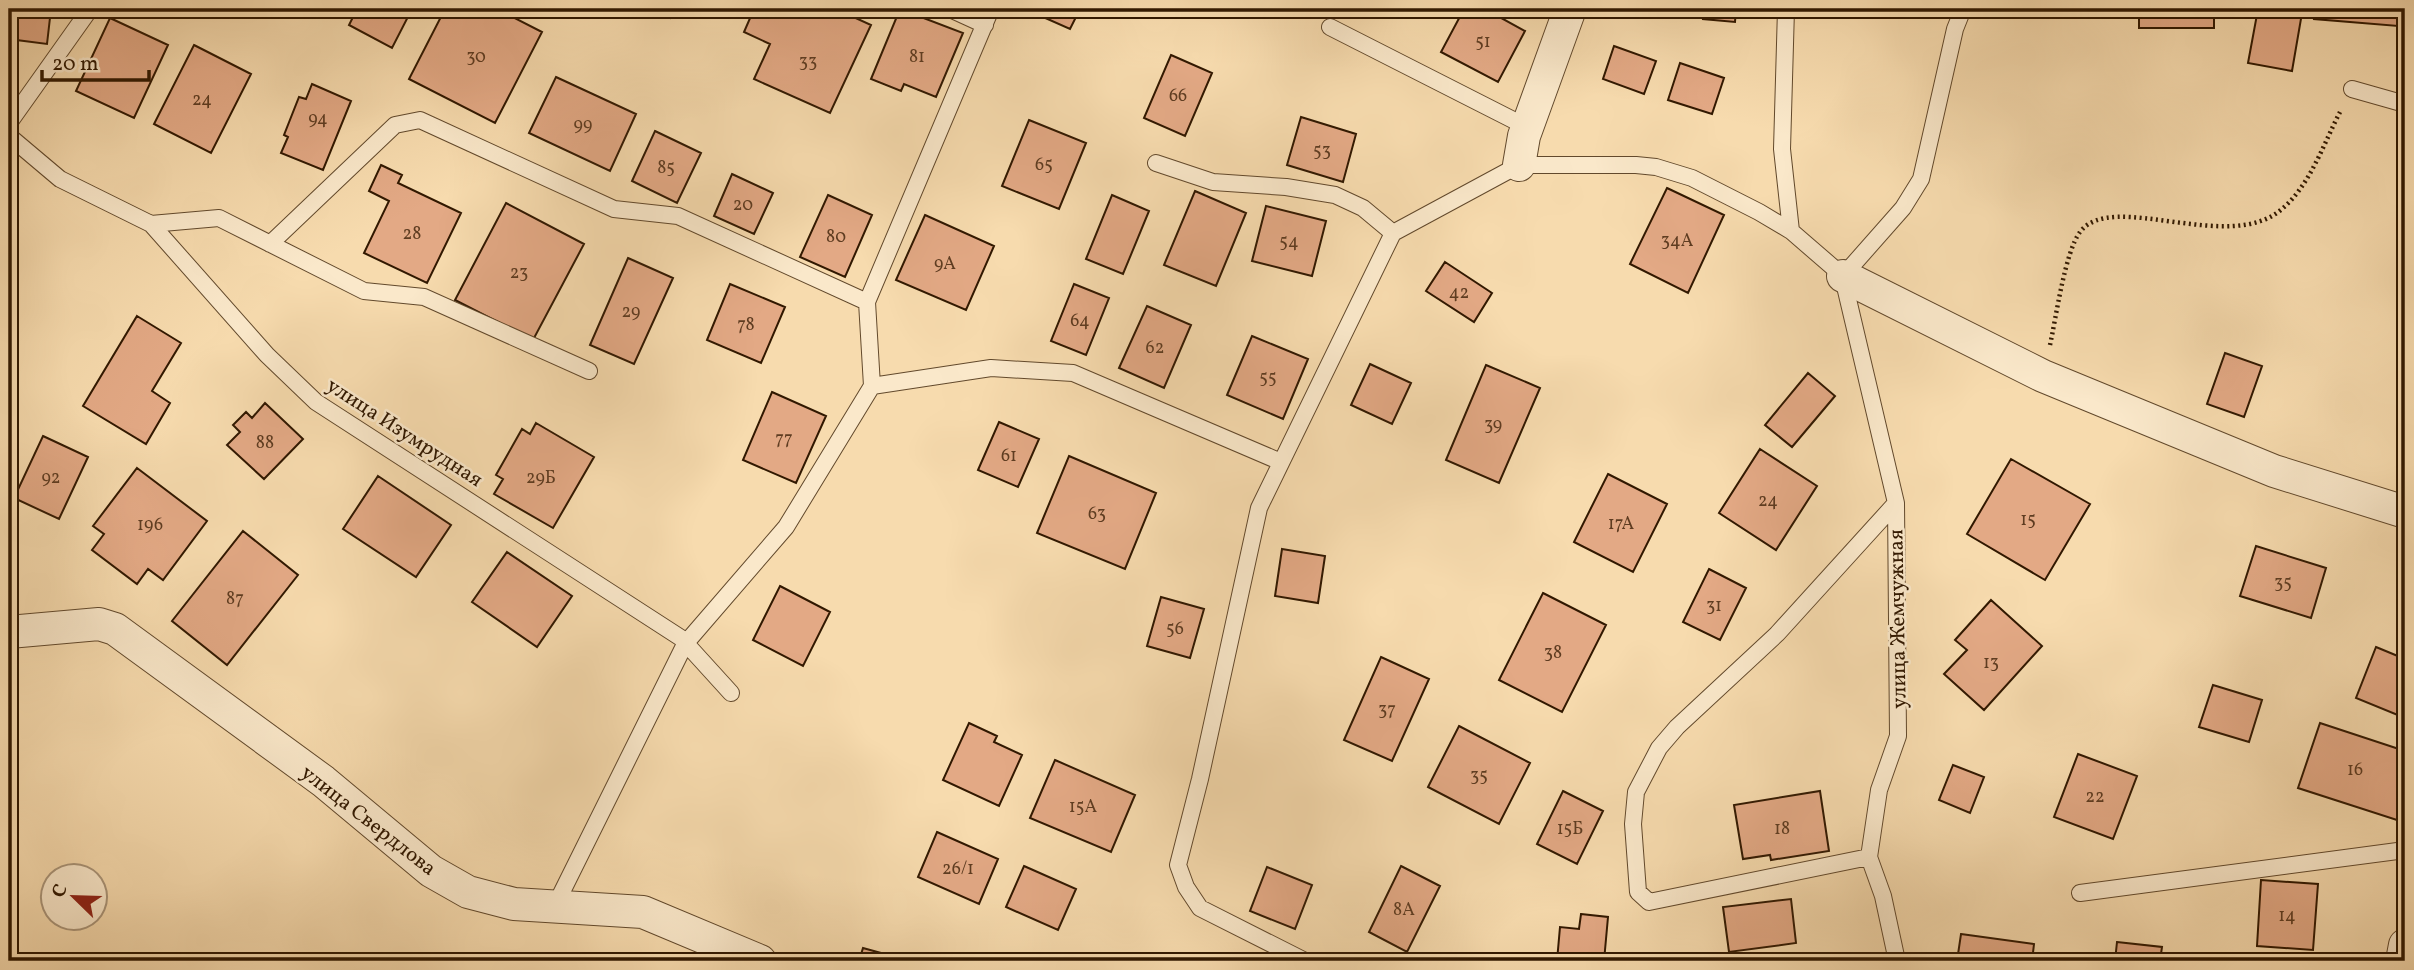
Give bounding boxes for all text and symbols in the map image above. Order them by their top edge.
house number: 51 [1475,30,1491,55]
scale bar [42,38,149,82]
house number: 30 [466,45,486,70]
house number: 81 [909,45,925,70]
text: 20 m [52,50,98,79]
house number: 33 [799,50,817,75]
house number: 66 [1169,84,1187,109]
house number: 24 [192,88,212,113]
house number: 94 [308,107,328,132]
house number: 99 [574,113,592,138]
house number: 53 [1313,139,1331,164]
house number: 65 [1035,153,1053,178]
house number: 85 [657,156,675,181]
house number: 20 [733,193,753,218]
house number: 28 [403,222,421,247]
house number: 80 [826,225,846,250]
house number: 34А [1661,229,1694,254]
house number: 54 [1279,230,1299,255]
house number: 9А [934,252,956,277]
house number: 23 [510,261,528,286]
house number: 42 [1449,281,1469,306]
house number: 29 [622,300,640,325]
house number: 64 [1070,309,1090,334]
house number: 78 [737,313,755,338]
house number: 62 [1146,336,1164,361]
house number: 55 [1259,366,1277,391]
street label: улица Изумрудная [320,372,488,495]
house number: 39 [1484,413,1502,438]
house number: 77 [775,427,793,452]
house number: 88 [256,431,274,456]
house number: 61 [1001,444,1017,469]
house number: 92 [41,466,61,491]
house number: 29Б [526,466,556,491]
house number: 24 [1758,489,1778,514]
house number: 63 [1088,502,1106,527]
house number: 15 [2020,508,2036,533]
house number: 17А [1608,512,1635,537]
house number: 196 [137,513,163,538]
street label: улица Жемчужная [1882,529,1915,709]
house number: 35 [2274,571,2292,596]
house number: 87 [226,587,244,612]
house number: 31 [1706,594,1722,619]
house number: 56 [1166,617,1184,642]
house number: 38 [1544,641,1562,666]
house number: 13 [1983,651,1999,676]
house number: 37 [1378,698,1396,723]
house number: 16 [2347,758,2363,783]
street label: улица Свердлова [294,759,442,883]
house number: 35 [1470,764,1488,789]
house number: 22 [2085,785,2105,810]
house number: 15А [1069,795,1097,820]
house number: 15Б [1557,817,1583,842]
house number: 18 [1774,817,1790,842]
house number: 26/1 [942,857,974,882]
north arrow [38,862,108,932]
text: С [46,880,75,902]
house number: 8А [1393,898,1415,923]
house number: 14 [2278,904,2296,929]

